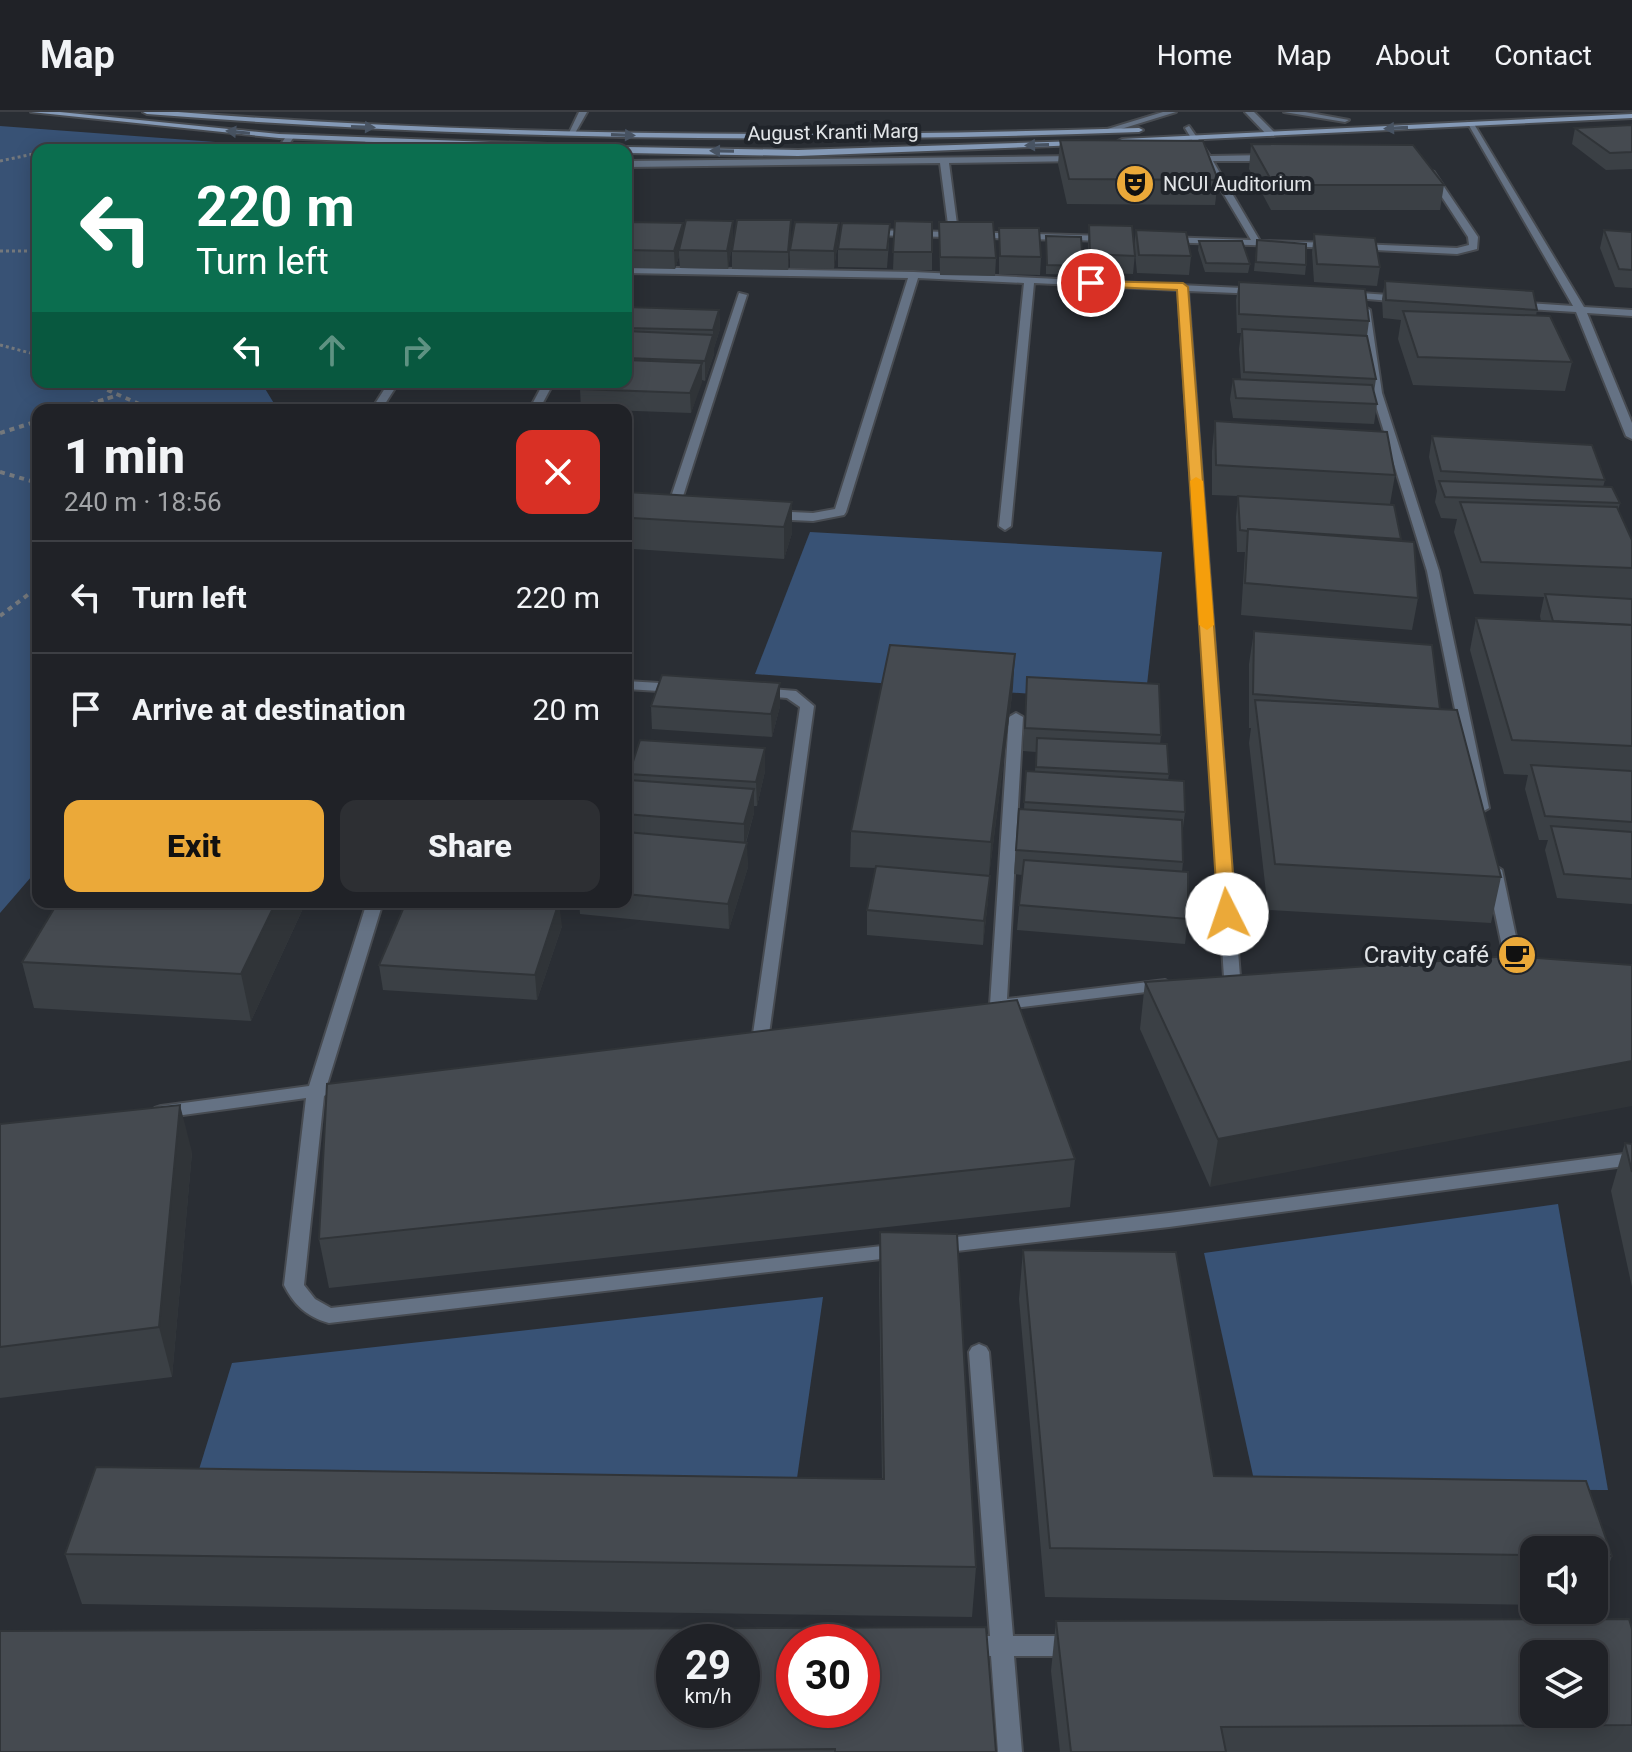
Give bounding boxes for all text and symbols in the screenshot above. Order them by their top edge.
text: Map [40,33,115,77]
text: Home [1157,39,1232,72]
text: Map [1276,39,1332,72]
text: About [1376,39,1450,72]
text: Contact [1494,39,1592,72]
street label: August Kranti Marg [747,119,919,145]
one-way arrow [351,120,376,133]
one-way arrow [1383,122,1408,135]
one-way arrow [225,126,250,139]
one-way arrow [611,129,636,142]
one-way arrow [1024,138,1049,151]
one-way arrow [709,145,734,157]
theatre icon: NCUI Auditorium [1114,163,1156,205]
place label: NCUI Auditorium [1163,172,1312,196]
text: 220 m [196,174,355,240]
icon: left [64,176,168,280]
text: Turn left [196,241,329,283]
pin [1057,249,1125,317]
icon: arrive [1069,261,1113,305]
icon: left [226,328,270,372]
icon: ahead [310,328,354,372]
icon: right [394,328,438,372]
text: 1 min [64,428,185,485]
button: close [516,430,600,514]
text: 240 m · 18:56 [64,487,222,517]
icon: left [64,575,108,619]
text: Turn left [132,580,247,615]
text: 220 m [516,580,600,615]
icon: arrive [64,687,108,731]
text: Arrive at destination [132,692,406,727]
text: 20 m [533,692,600,727]
button: Exit [64,800,324,892]
button: Share [340,800,600,892]
position arrow [1185,872,1269,956]
cafe icon: Cravity café [1496,934,1538,976]
place label: Cravity café [1364,941,1489,969]
map controls [1520,1536,1608,1728]
button: sound [1520,1536,1608,1624]
speed limit sign: 30 [776,1624,880,1728]
button: layers [1520,1640,1608,1728]
text: 29 [685,1642,731,1689]
text: km/h [685,1684,731,1708]

